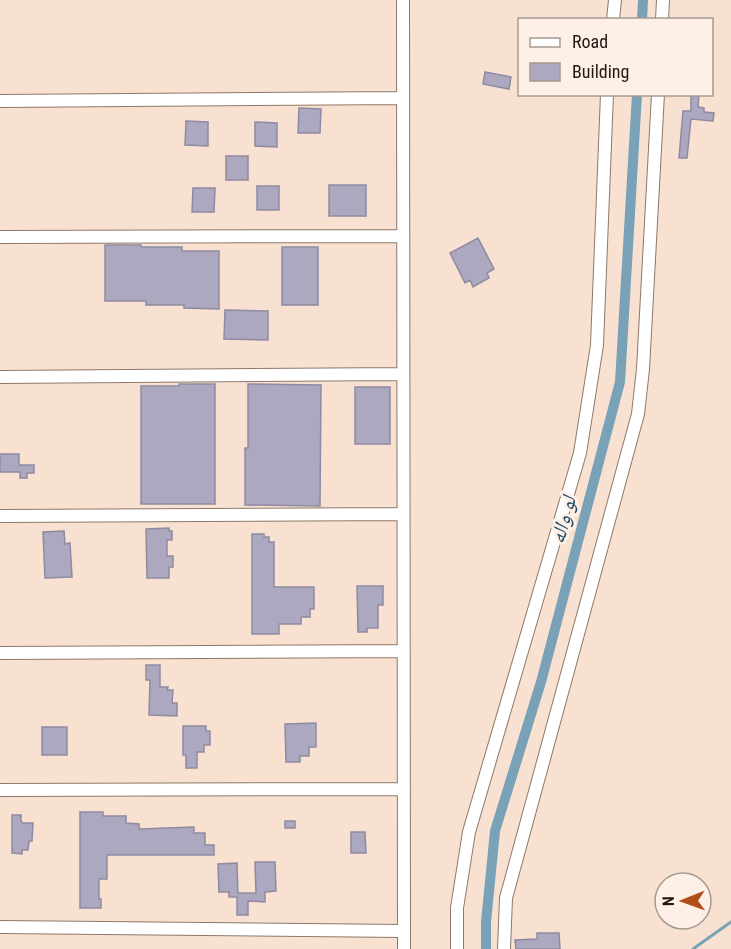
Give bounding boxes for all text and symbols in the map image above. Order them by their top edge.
legend [518,18,713,96]
text: Road [572,31,608,52]
text: Building [572,61,629,82]
water label: لو واله [545,491,581,546]
north arrow [653,871,713,931]
text: N [659,896,678,906]

